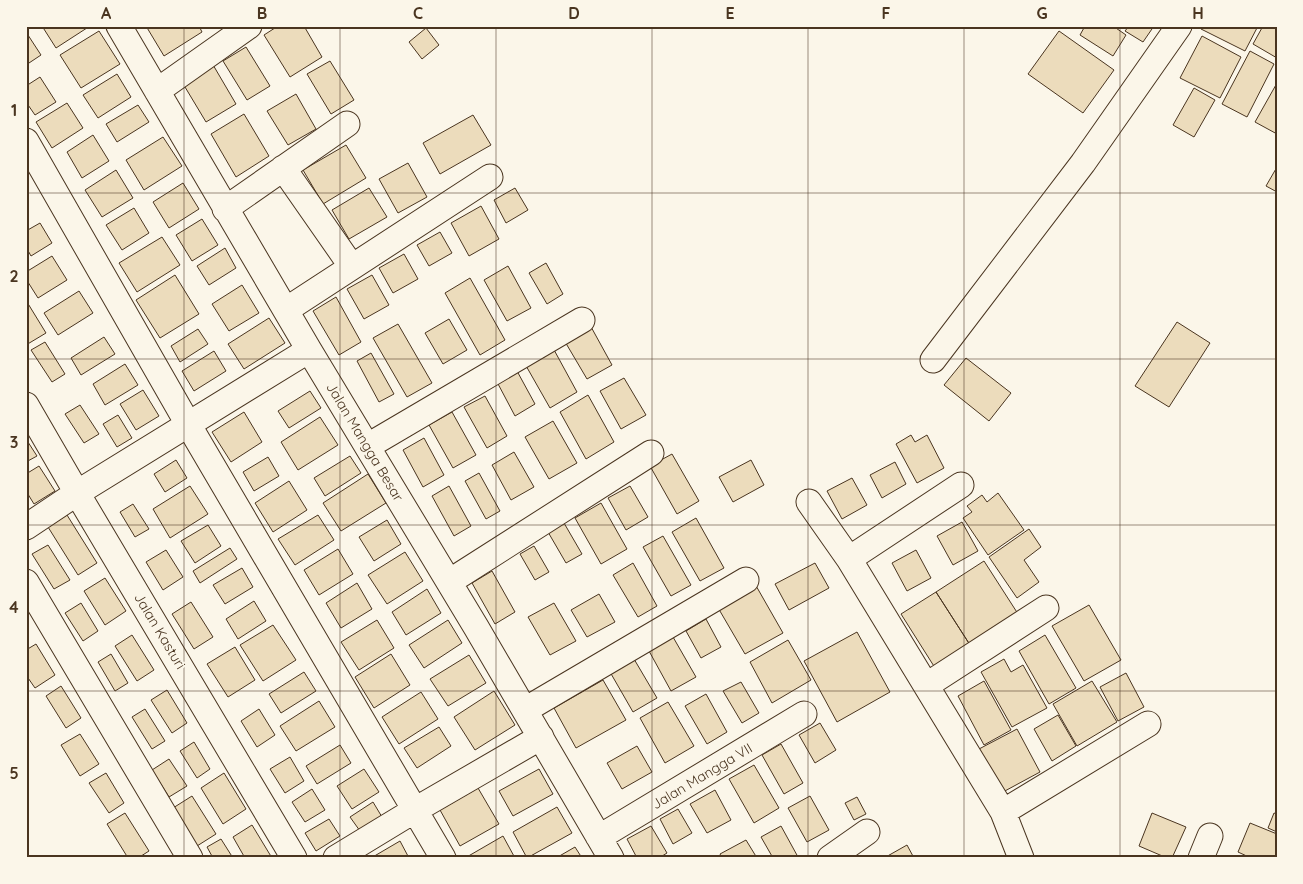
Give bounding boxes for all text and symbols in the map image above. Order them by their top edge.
text: A [101,3,112,23]
text: B [257,3,267,23]
text: C [413,3,423,23]
text: D [568,3,580,23]
text: E [725,3,735,23]
text: F [882,3,891,23]
text: G [1036,3,1048,23]
text: H [1192,3,1204,23]
text: 1 [11,100,17,120]
text: 2 [9,266,19,286]
street label: Jalan Mangga Besar [322,379,408,505]
text: 3 [10,432,18,452]
street label: Jalan Kasturi [130,590,190,672]
text: 4 [9,597,19,617]
street label: Jalan Mangga VII [648,739,756,813]
text: 5 [9,763,19,783]

